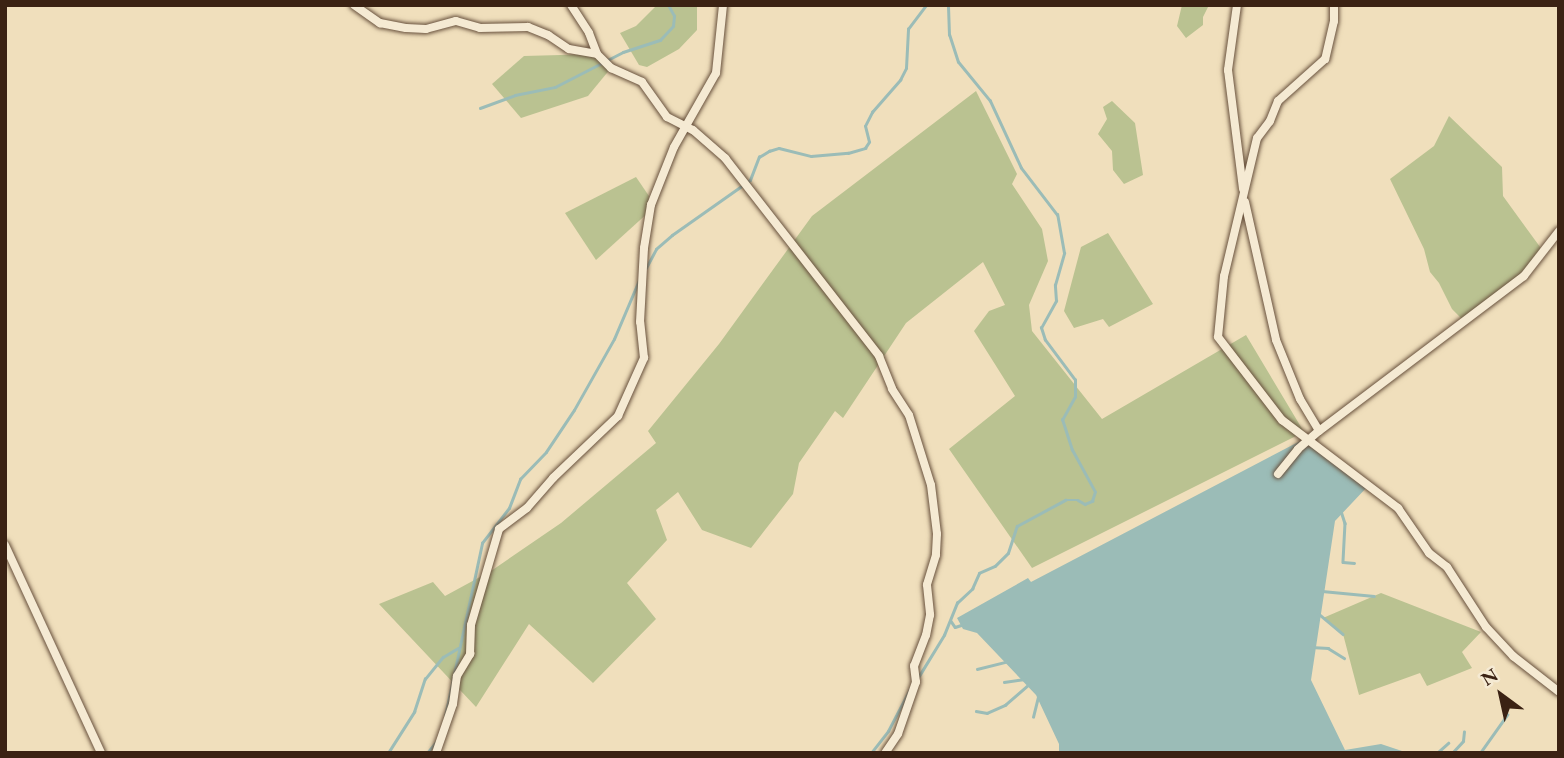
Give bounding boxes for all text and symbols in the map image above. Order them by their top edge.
north arrow [1466,660,1536,730]
text: N [1476,662,1503,692]

